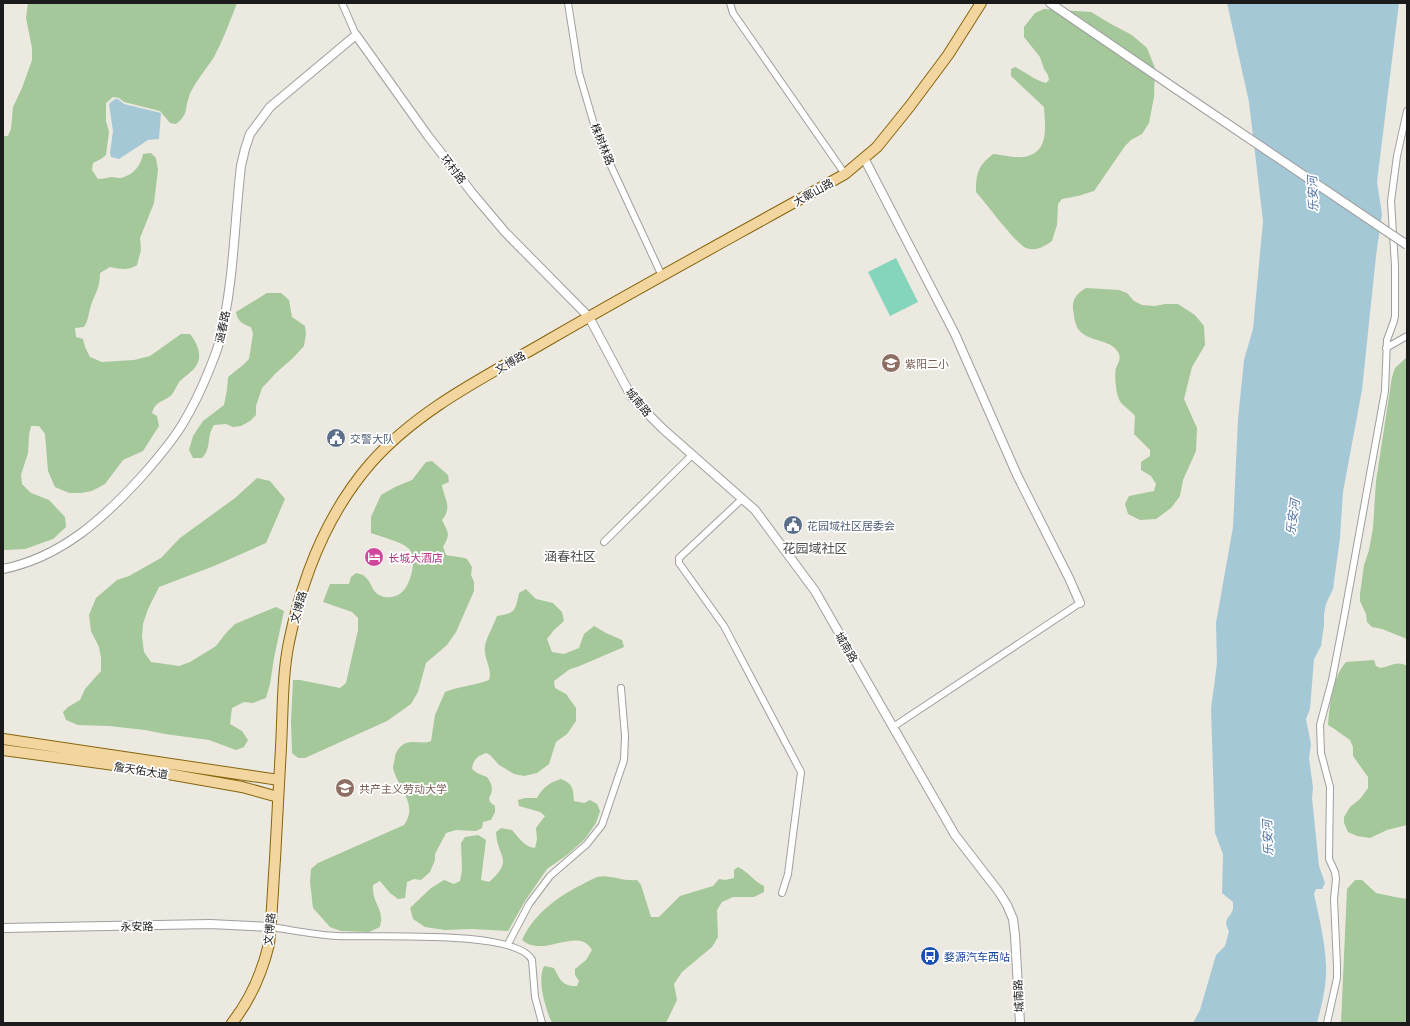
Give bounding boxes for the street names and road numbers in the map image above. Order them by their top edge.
street label: 株树林路 [589,121,617,167]
street label: 环村路 [439,152,469,186]
street label: 大鄣山路 [791,176,835,208]
street label: 涵春路 [212,310,232,344]
street label: 文博路 [492,348,528,376]
street label: 城南路 [624,385,654,419]
street label: 文博路 [287,589,309,625]
street label: 城南路 [833,629,861,665]
street label: 詹天佑大道 [113,759,169,781]
street label: 文博路 [261,912,277,946]
street label: 永安路 [120,919,154,933]
street label: 城南路 [1011,979,1025,1013]

